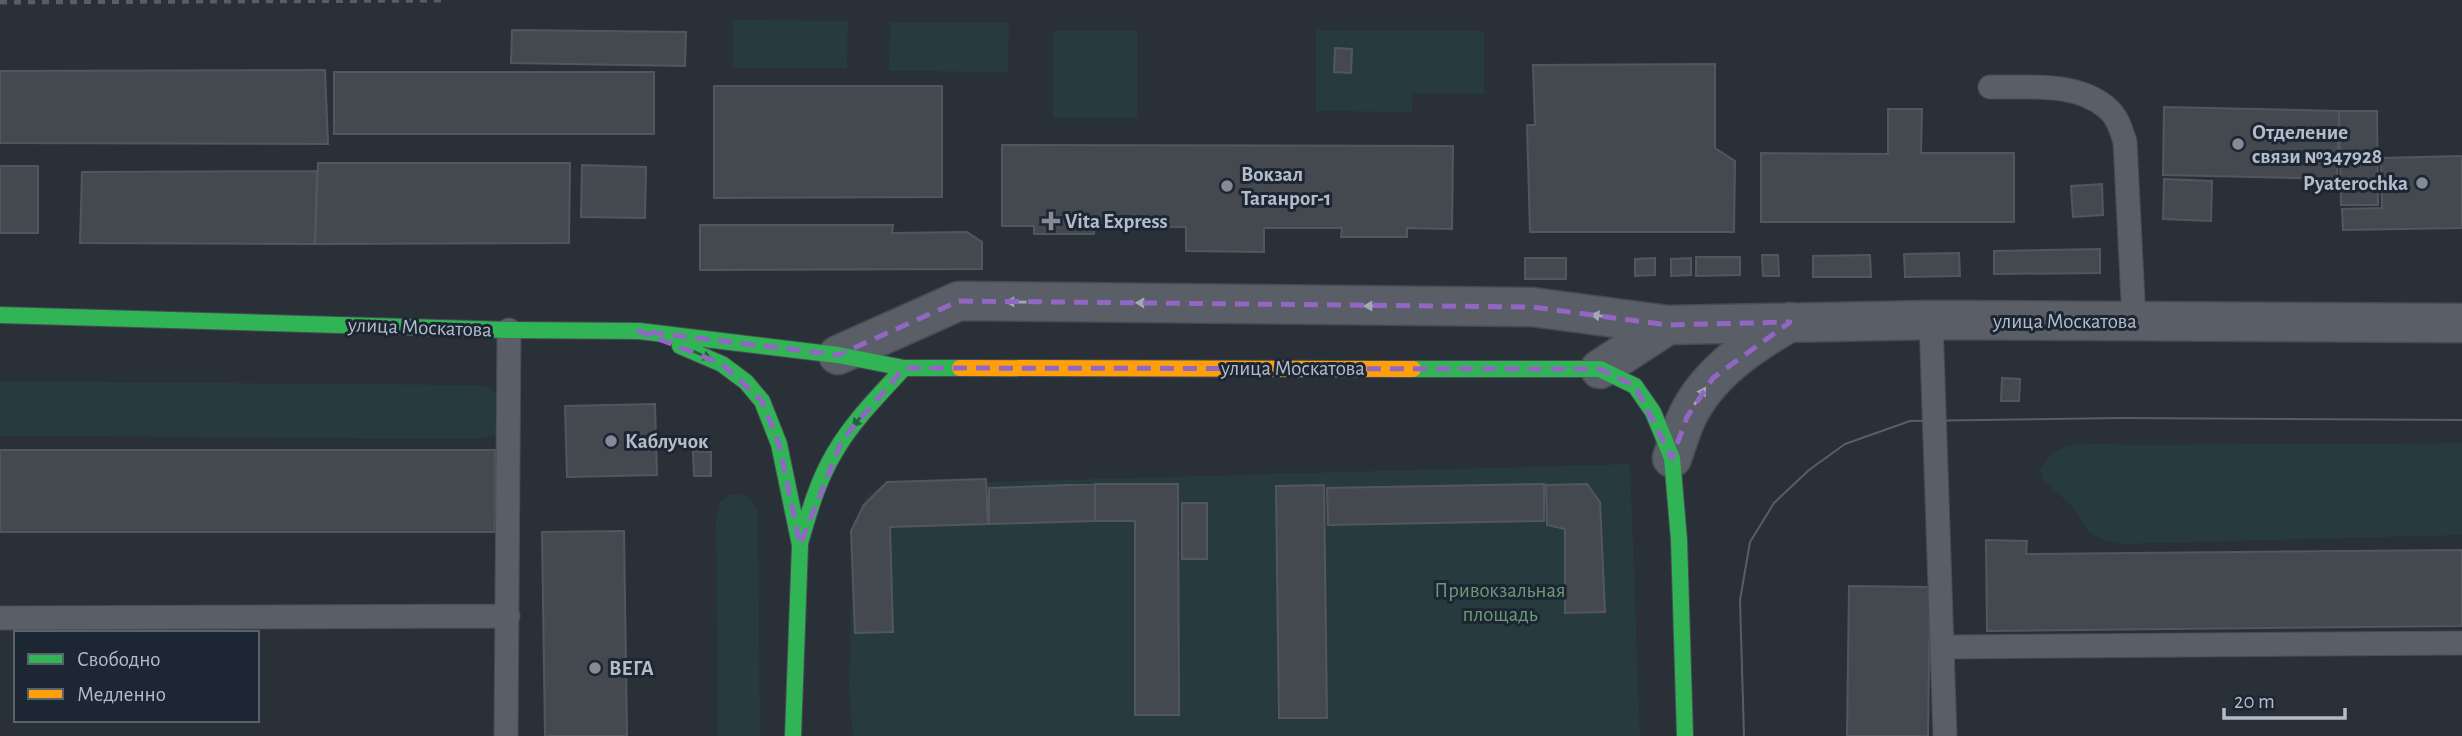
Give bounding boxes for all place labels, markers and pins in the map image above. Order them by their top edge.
place label: Отделение связи №347928 [2252,122,2382,167]
marker: Отделение связи №347928 [2230,136,2246,152]
place label: Вокзал Таганрог-1 [1241,164,1331,209]
place label: Pyaterochka [2303,173,2408,194]
marker: Pyaterochka [2414,175,2430,191]
marker: Вокзал Таганрог-1 [1219,178,1235,194]
place label: Vita Express [1065,211,1168,232]
marker: Vita Express [1043,213,1059,229]
place label: Каблучок [625,431,709,452]
marker: Каблучок [603,433,619,449]
place label: ВЕГА [609,658,654,679]
marker: ВЕГА [587,660,603,676]

